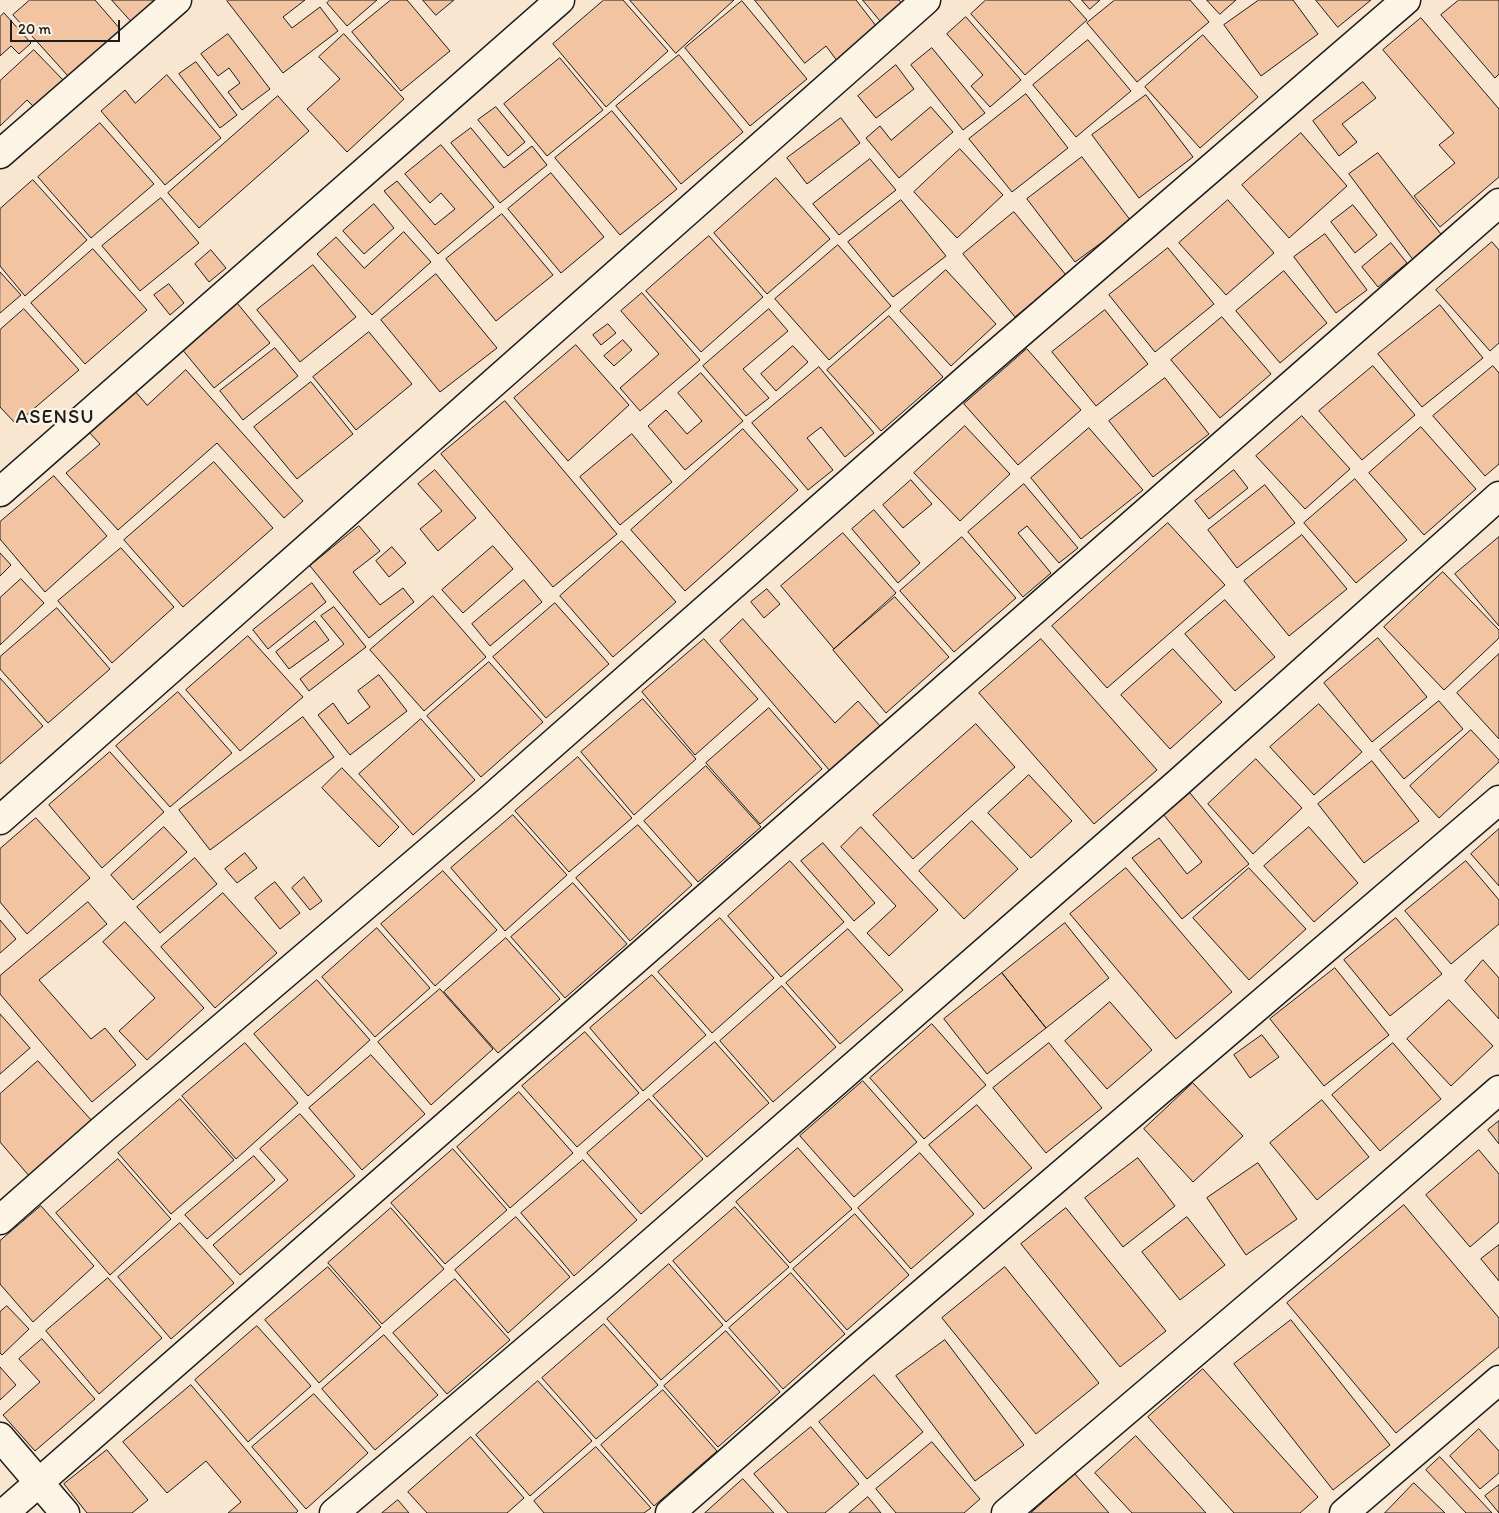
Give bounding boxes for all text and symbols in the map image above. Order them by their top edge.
scale bar [12,10,122,42]
text: 20 m [18,20,51,38]
district label: ASENSU [15,406,95,430]

